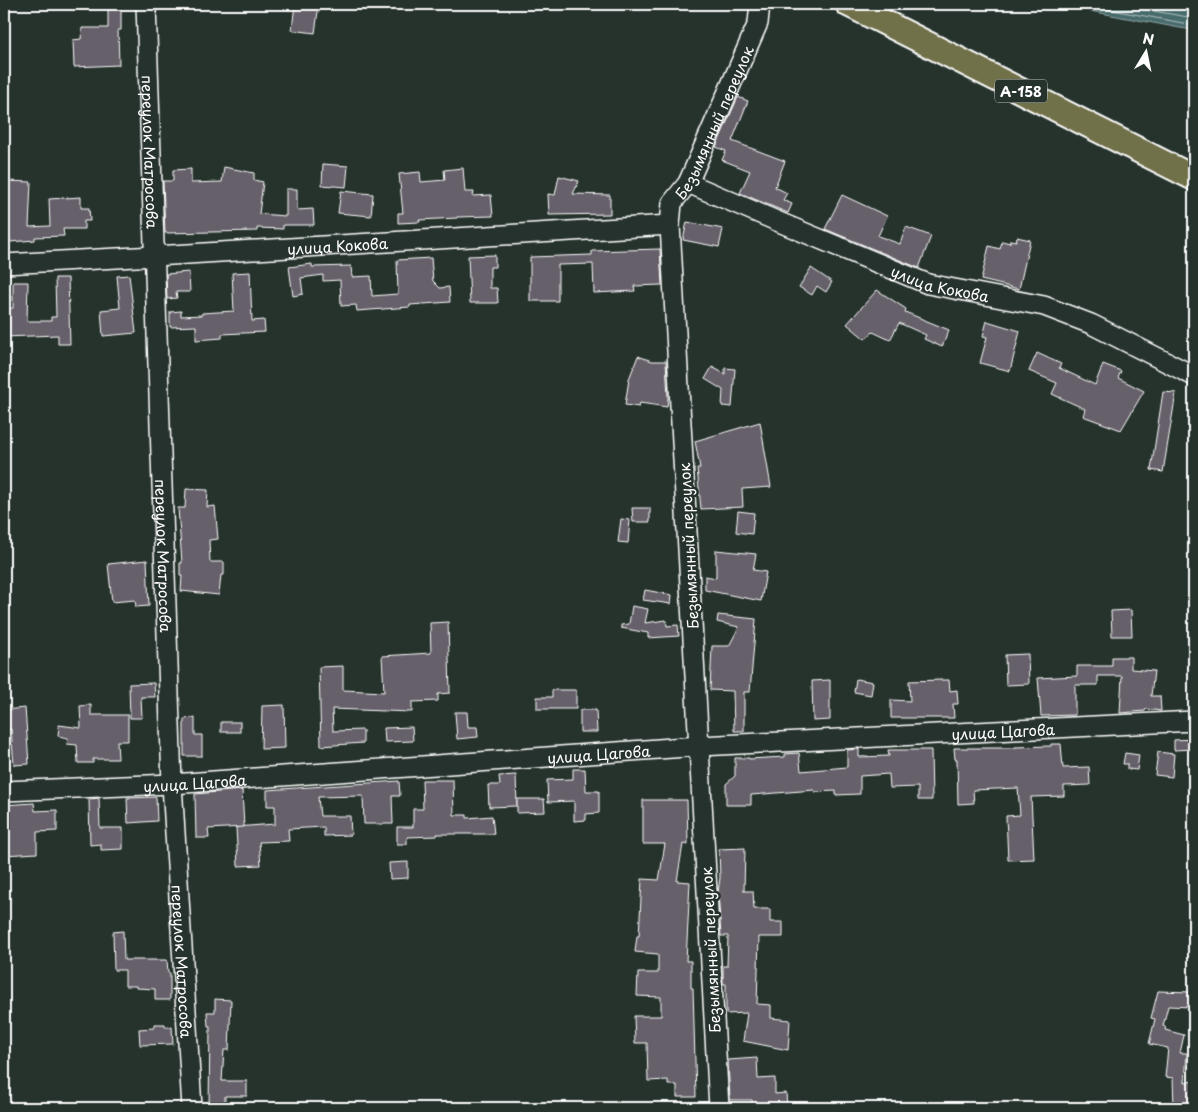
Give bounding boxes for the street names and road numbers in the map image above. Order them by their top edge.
street label: Безымянный переулок [668,42,758,204]
street label: переулок Матросова [137,75,165,230]
road number: А-158 [995,80,1047,102]
street label: улица Кокова [286,230,389,260]
street label: улица Кокова [888,258,992,307]
street label: Безымянный переулок [672,462,704,630]
street label: переулок Матросова [150,479,178,634]
street label: улица Цагова [951,717,1056,745]
street label: улица Цагова [546,738,652,768]
street label: улица Цагова [143,767,248,797]
street label: Безымянный переулок [694,866,726,1034]
street label: переулок Матросова [167,884,199,1039]

